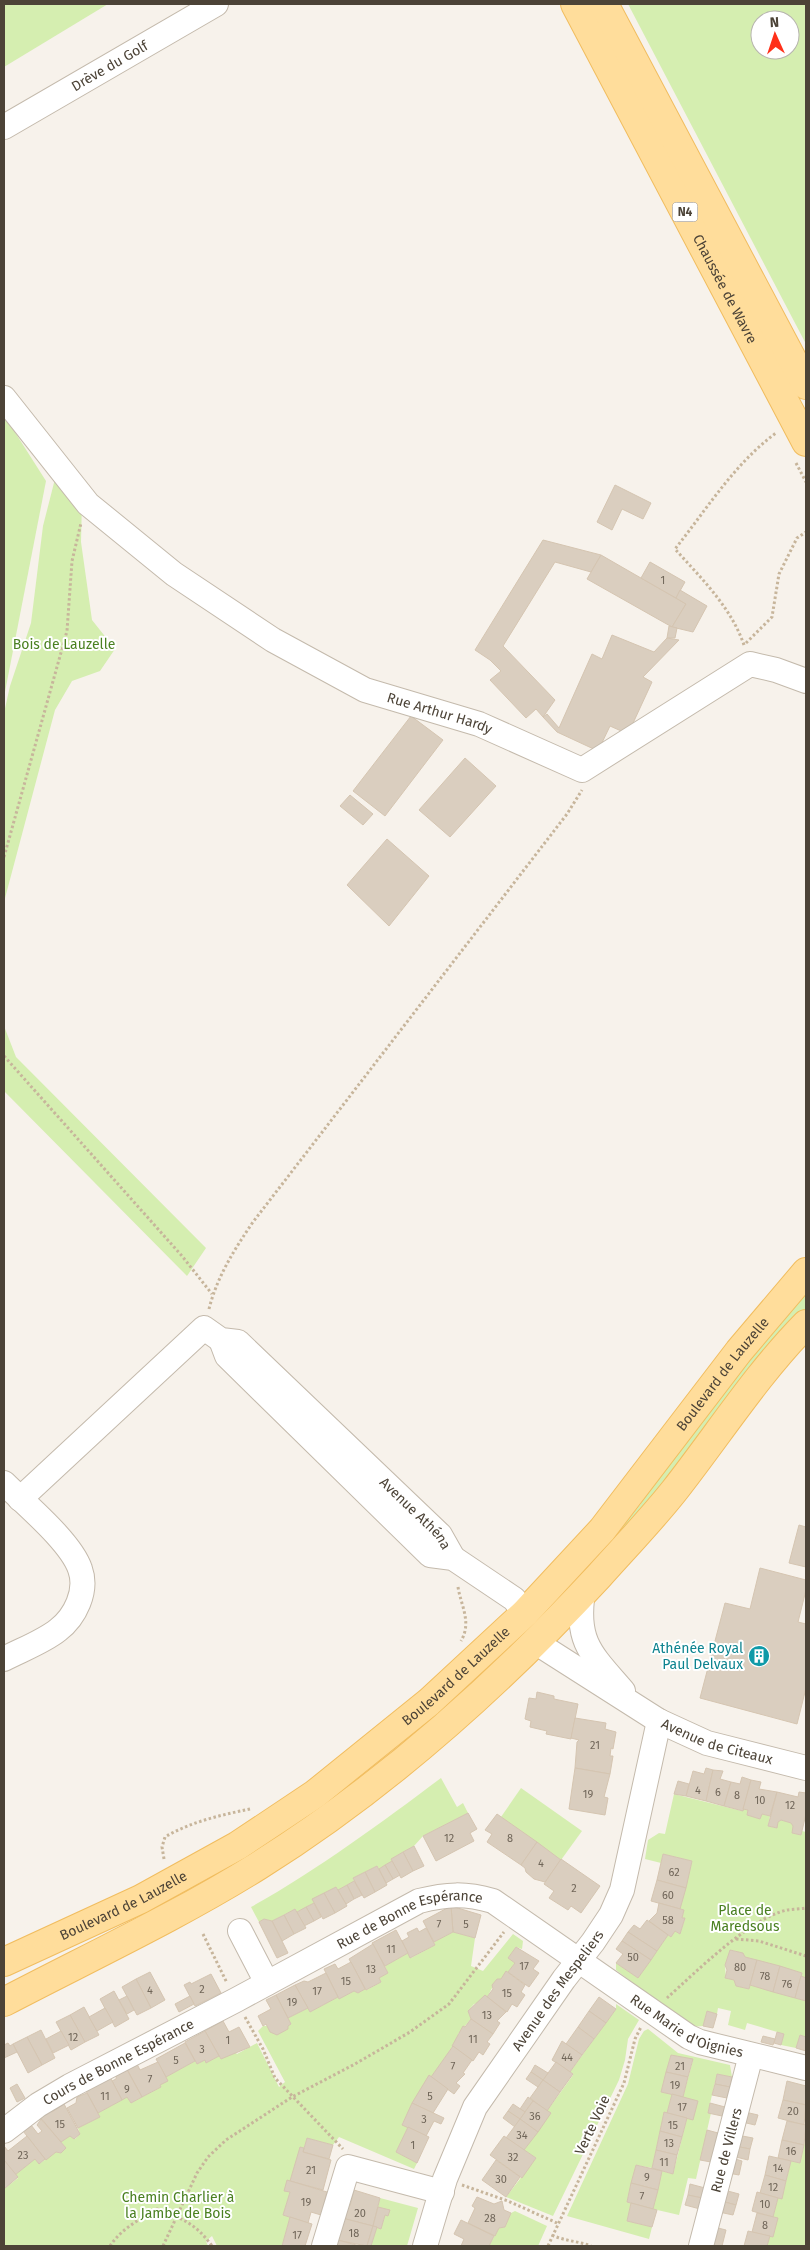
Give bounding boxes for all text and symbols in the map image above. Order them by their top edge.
north arrow [750,10,800,60]
text: N [769,14,779,31]
street label: Drève du Golf [68,37,152,95]
road number: N4 [672,202,698,222]
street label: Chaussée de Wavre [689,231,761,347]
house number: 1 [661,574,665,587]
park label: Bois de Lauzelle [13,636,115,653]
street label: Rue Arthur Hardy [385,689,495,738]
street label: Boulevard de Lauzelle [673,1314,773,1434]
street label: Avenue Athéna [376,1474,454,1553]
street label: Boulevard de Lauzelle [399,1623,514,1729]
place label: Athénée Royal Paul Delvaux [652,1640,743,1673]
building icon: Athénée Royal Paul Delvaux [747,1644,771,1668]
street label: Avenue de Citeaux [659,1715,775,1768]
house number: 21 [590,1739,600,1752]
house number: 4 [695,1784,701,1797]
house number: 6 [715,1786,721,1799]
house number: 19 [583,1788,593,1801]
house number: 8 [734,1789,740,1802]
house number: 10 [755,1794,765,1807]
house number: 12 [785,1799,795,1812]
house number: 12 [444,1832,454,1845]
house number: 8 [507,1832,513,1845]
house number: 4 [538,1857,544,1870]
house number: 62 [668,1866,680,1879]
street label: Boulevard de Lauzelle [57,1867,190,1944]
house number: 2 [571,1882,577,1895]
street label: Rue de Bonne Espérance [334,1887,484,1953]
house number: 60 [662,1889,674,1902]
park label: Place de Maredsous [711,1902,780,1935]
house number: 58 [662,1914,674,1927]
house number: 7 [437,1918,442,1931]
house number: 5 [463,1918,469,1931]
street label: Avenue des Mespeliers [509,1927,608,2054]
house number: 11 [386,1943,396,1956]
house number: 50 [627,1951,639,1964]
house number: 17 [519,1960,529,1973]
house number: 80 [734,1961,746,1974]
house number: 13 [366,1963,376,1976]
house number: 78 [760,1970,770,1983]
house number: 15 [341,1975,352,1988]
house number: 76 [782,1978,792,1991]
house number: 2 [199,1983,205,1996]
house number: 4 [147,1984,153,1997]
house number: 17 [312,1985,322,1998]
house number: 15 [502,1987,513,2000]
street label: Rue Marie d'Oignies [627,1991,745,2061]
house number: 19 [287,1996,297,2009]
house number: 13 [482,2009,492,2022]
street label: Cours de Bonne Espérance [40,2015,197,2109]
house number: 12 [68,2031,78,2044]
house number: 11 [468,2033,478,2046]
house number: 1 [226,2034,230,2047]
house number: 3 [199,2043,205,2056]
house number: 44 [561,2051,573,2064]
house number: 5 [173,2054,179,2067]
house number: 7 [451,2060,456,2073]
house number: 21 [675,2060,685,2073]
house number: 7 [148,2073,153,2086]
house number: 19 [670,2079,680,2092]
house number: 9 [124,2083,130,2096]
house number: 11 [100,2090,110,2103]
house number: 5 [427,2090,433,2103]
street label: Verte Voie [571,2093,614,2158]
house number: 17 [677,2101,687,2114]
house number: 20 [787,2105,799,2118]
street label: Rue de Villers [707,2106,746,2195]
house number: 36 [529,2110,541,2123]
house number: 3 [421,2113,427,2126]
house number: 15 [55,2118,66,2131]
house number: 15 [668,2119,679,2132]
house number: 34 [516,2129,528,2142]
house number: 13 [664,2137,674,2150]
house number: 1 [411,2139,415,2152]
house number: 16 [786,2145,796,2158]
house number: 23 [18,2149,28,2162]
house number: 32 [508,2151,518,2164]
house number: 11 [659,2156,669,2169]
house number: 14 [773,2162,783,2175]
house number: 21 [306,2164,316,2177]
house number: 9 [644,2171,650,2184]
house number: 30 [495,2173,507,2186]
house number: 12 [768,2181,778,2194]
park label: Chemin Charlier à la Jambe de Bois [122,2189,234,2222]
house number: 7 [640,2190,645,2203]
house number: 19 [301,2196,311,2209]
house number: 10 [760,2198,770,2211]
house number: 20 [354,2207,366,2220]
house number: 28 [484,2212,496,2225]
house number: 8 [762,2219,768,2232]
house number: 18 [349,2227,359,2240]
house number: 17 [292,2229,302,2242]

